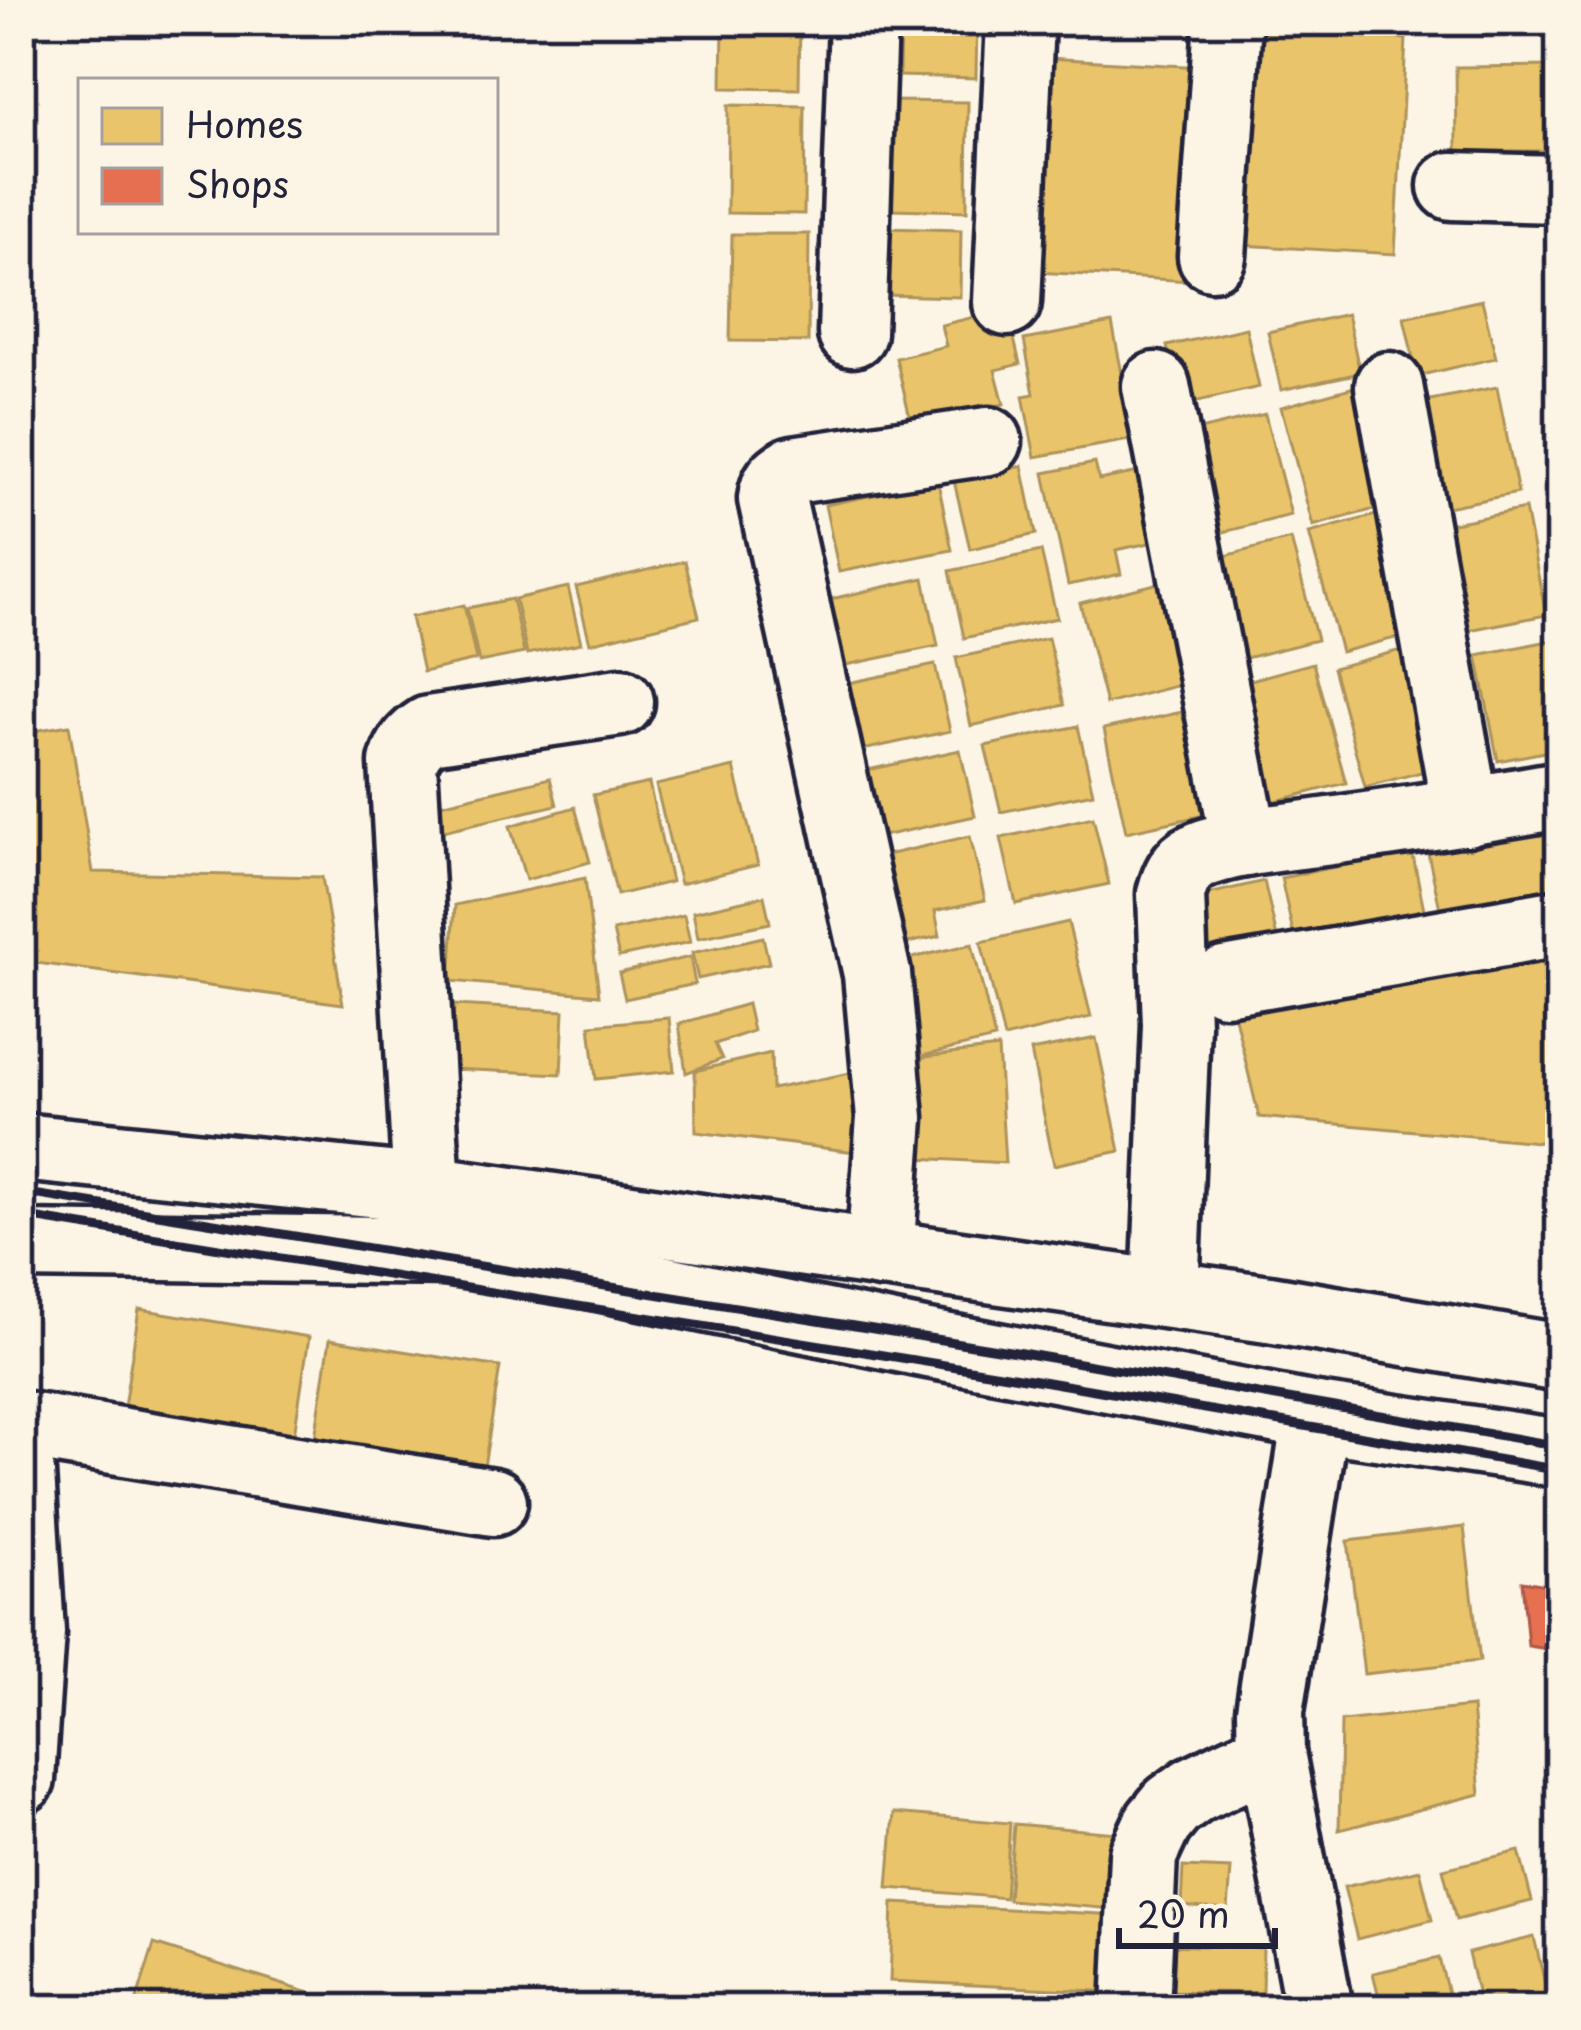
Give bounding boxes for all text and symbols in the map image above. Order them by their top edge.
legend [78,78,498,234]
text: Homes [186,96,303,150]
text: Shops [186,156,289,210]
scale bar [1119,1874,1275,1948]
text: 20 m [1137,1886,1230,1940]

